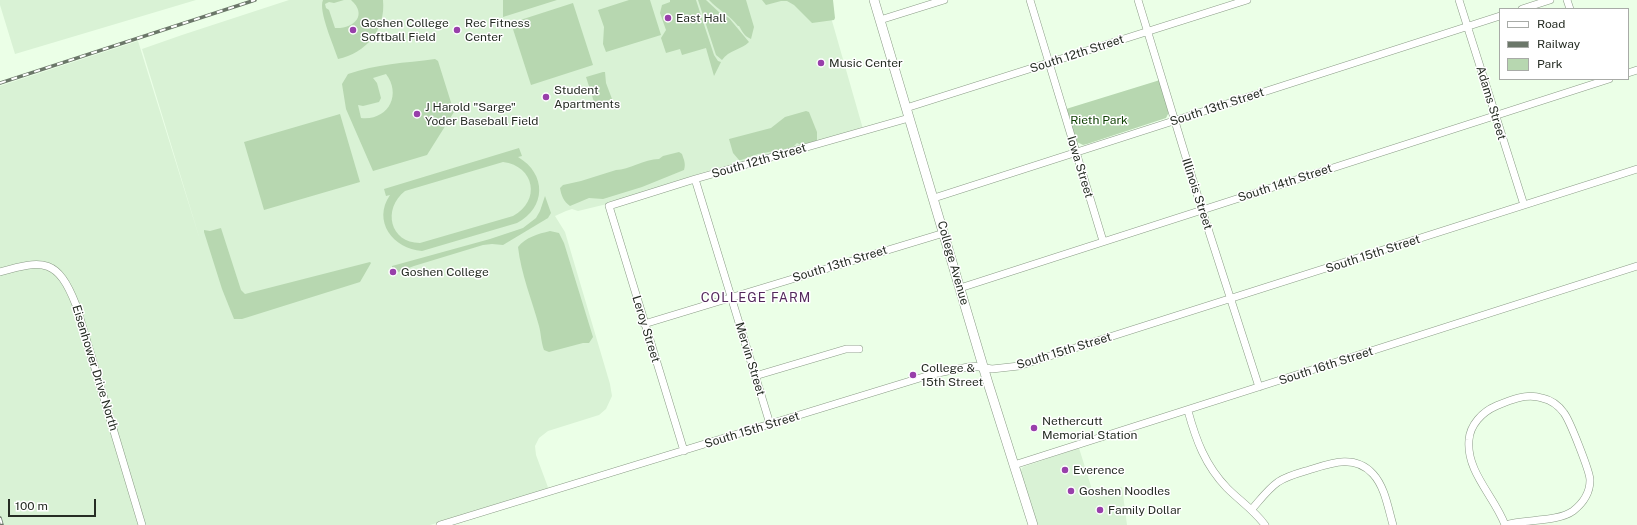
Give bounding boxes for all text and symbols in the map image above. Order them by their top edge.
legend [1499,8,1629,80]
place label: East Hall [676,11,726,25]
marker: East Hall [663,13,673,23]
place label: Goshen College Softball Field [361,16,449,44]
place label: Rec Fitness Center [465,16,530,44]
text: Road [1537,17,1565,31]
marker: Goshen College Softball Field [348,25,358,35]
marker: Rec Fitness Center [452,25,462,35]
street label: South 12th Street [1028,32,1126,76]
text: Railway [1537,37,1580,51]
place label: Music Center [829,56,903,70]
text: Park [1537,57,1563,71]
marker: Music Center [816,58,826,68]
street label: Adams Street [1473,64,1509,142]
place label: Student Apartments [554,83,620,111]
street label: South 13th Street [1168,85,1266,129]
marker: Student Apartments [541,92,551,102]
place label: J Harold "Sarge" Yoder Baseball Field [425,100,538,128]
marker: J Harold "Sarge" Yoder Baseball Field [412,109,422,119]
park label: Rieth Park [1070,113,1128,127]
street label: Iowa Street [1064,134,1096,200]
street label: South 12th Street [710,141,808,181]
street label: Illinois Street [1179,156,1215,232]
street label: South 14th Street [1236,161,1334,205]
street label: College Avenue [934,219,972,307]
street label: South 15th Street [1324,232,1422,276]
street label: South 13th Street [791,243,889,285]
place label: Goshen College [401,265,489,279]
marker: Goshen College [388,267,398,277]
district label: COLLEGE FARM [701,290,811,306]
street label: Leroy Street [629,294,663,364]
street label: Eisenhower Drive North [69,303,121,433]
street label: Mervin Street [732,320,768,398]
street label: South 15th Street [1015,330,1113,372]
street label: South 16th Street [1277,344,1375,388]
place label: College & 15th Street [921,361,983,389]
marker: College & 15th Street [908,370,918,380]
street label: South 15th Street [703,409,801,451]
place label: Nethercutt Memorial Station [1042,414,1138,442]
marker: Nethercutt Memorial Station [1029,423,1039,433]
place label: Everence [1073,463,1125,477]
marker: Everence [1060,465,1070,475]
place label: Goshen Noodles [1079,484,1170,498]
marker: Goshen Noodles [1066,486,1076,496]
scale bar [10,491,98,517]
text: 100 m [15,499,48,513]
place label: Family Dollar [1108,503,1181,517]
marker: Family Dollar [1095,505,1105,515]

